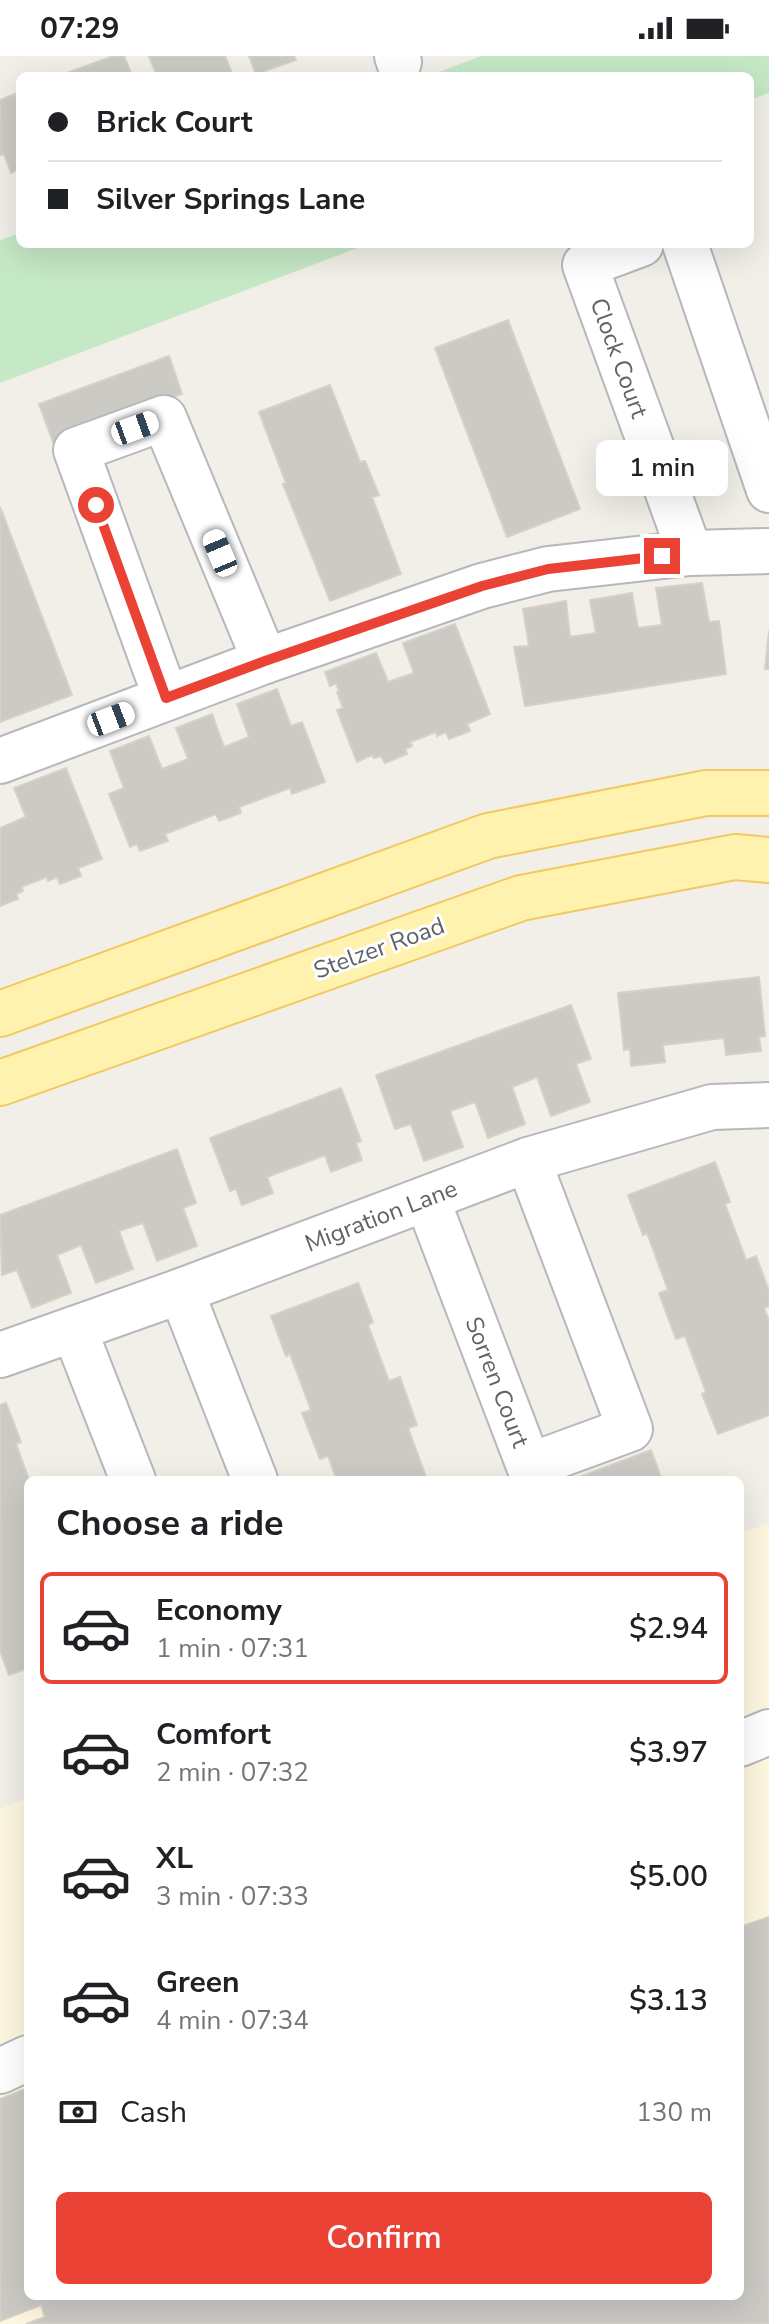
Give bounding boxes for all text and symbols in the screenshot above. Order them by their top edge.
text: 07:29 [40,8,119,49]
text: Brick Court [96,102,252,143]
text: Silver Springs Lane [96,179,365,220]
street label: Clock Court [583,294,656,423]
car [108,409,162,447]
callout: 1 min [596,440,728,496]
text: 1 min [629,450,695,485]
route start [78,487,114,523]
car [200,526,240,580]
route end [644,538,680,574]
car [84,699,138,739]
street label: Stelzer Road [309,910,449,986]
street label: Migration Lane [300,1172,462,1260]
street label: Sorren Court [457,1312,537,1452]
text: Choose a ride [56,1499,284,1548]
text: Economy [156,1590,282,1631]
icon: car [60,1592,132,1664]
text: $2.94 [629,1608,708,1649]
text: 1 min · 07:31 [156,1631,309,1666]
text: Comfort [156,1714,271,1755]
icon: car [60,1716,132,1788]
text: $3.97 [629,1732,708,1773]
text: 2 min · 07:32 [156,1755,309,1790]
text: XL [156,1838,193,1879]
icon: car [60,1840,132,1912]
text: $5.00 [629,1856,708,1897]
text: 3 min · 07:33 [156,1879,309,1914]
text: Green [156,1962,240,2003]
icon: car [60,1964,132,2036]
text: $3.13 [629,1980,708,2021]
text: 4 min · 07:34 [156,2003,309,2038]
icon: cash [56,2090,100,2134]
text: Cash [120,2092,187,2133]
text: 130 m [636,2095,712,2130]
button: Confirm [56,2192,712,2284]

